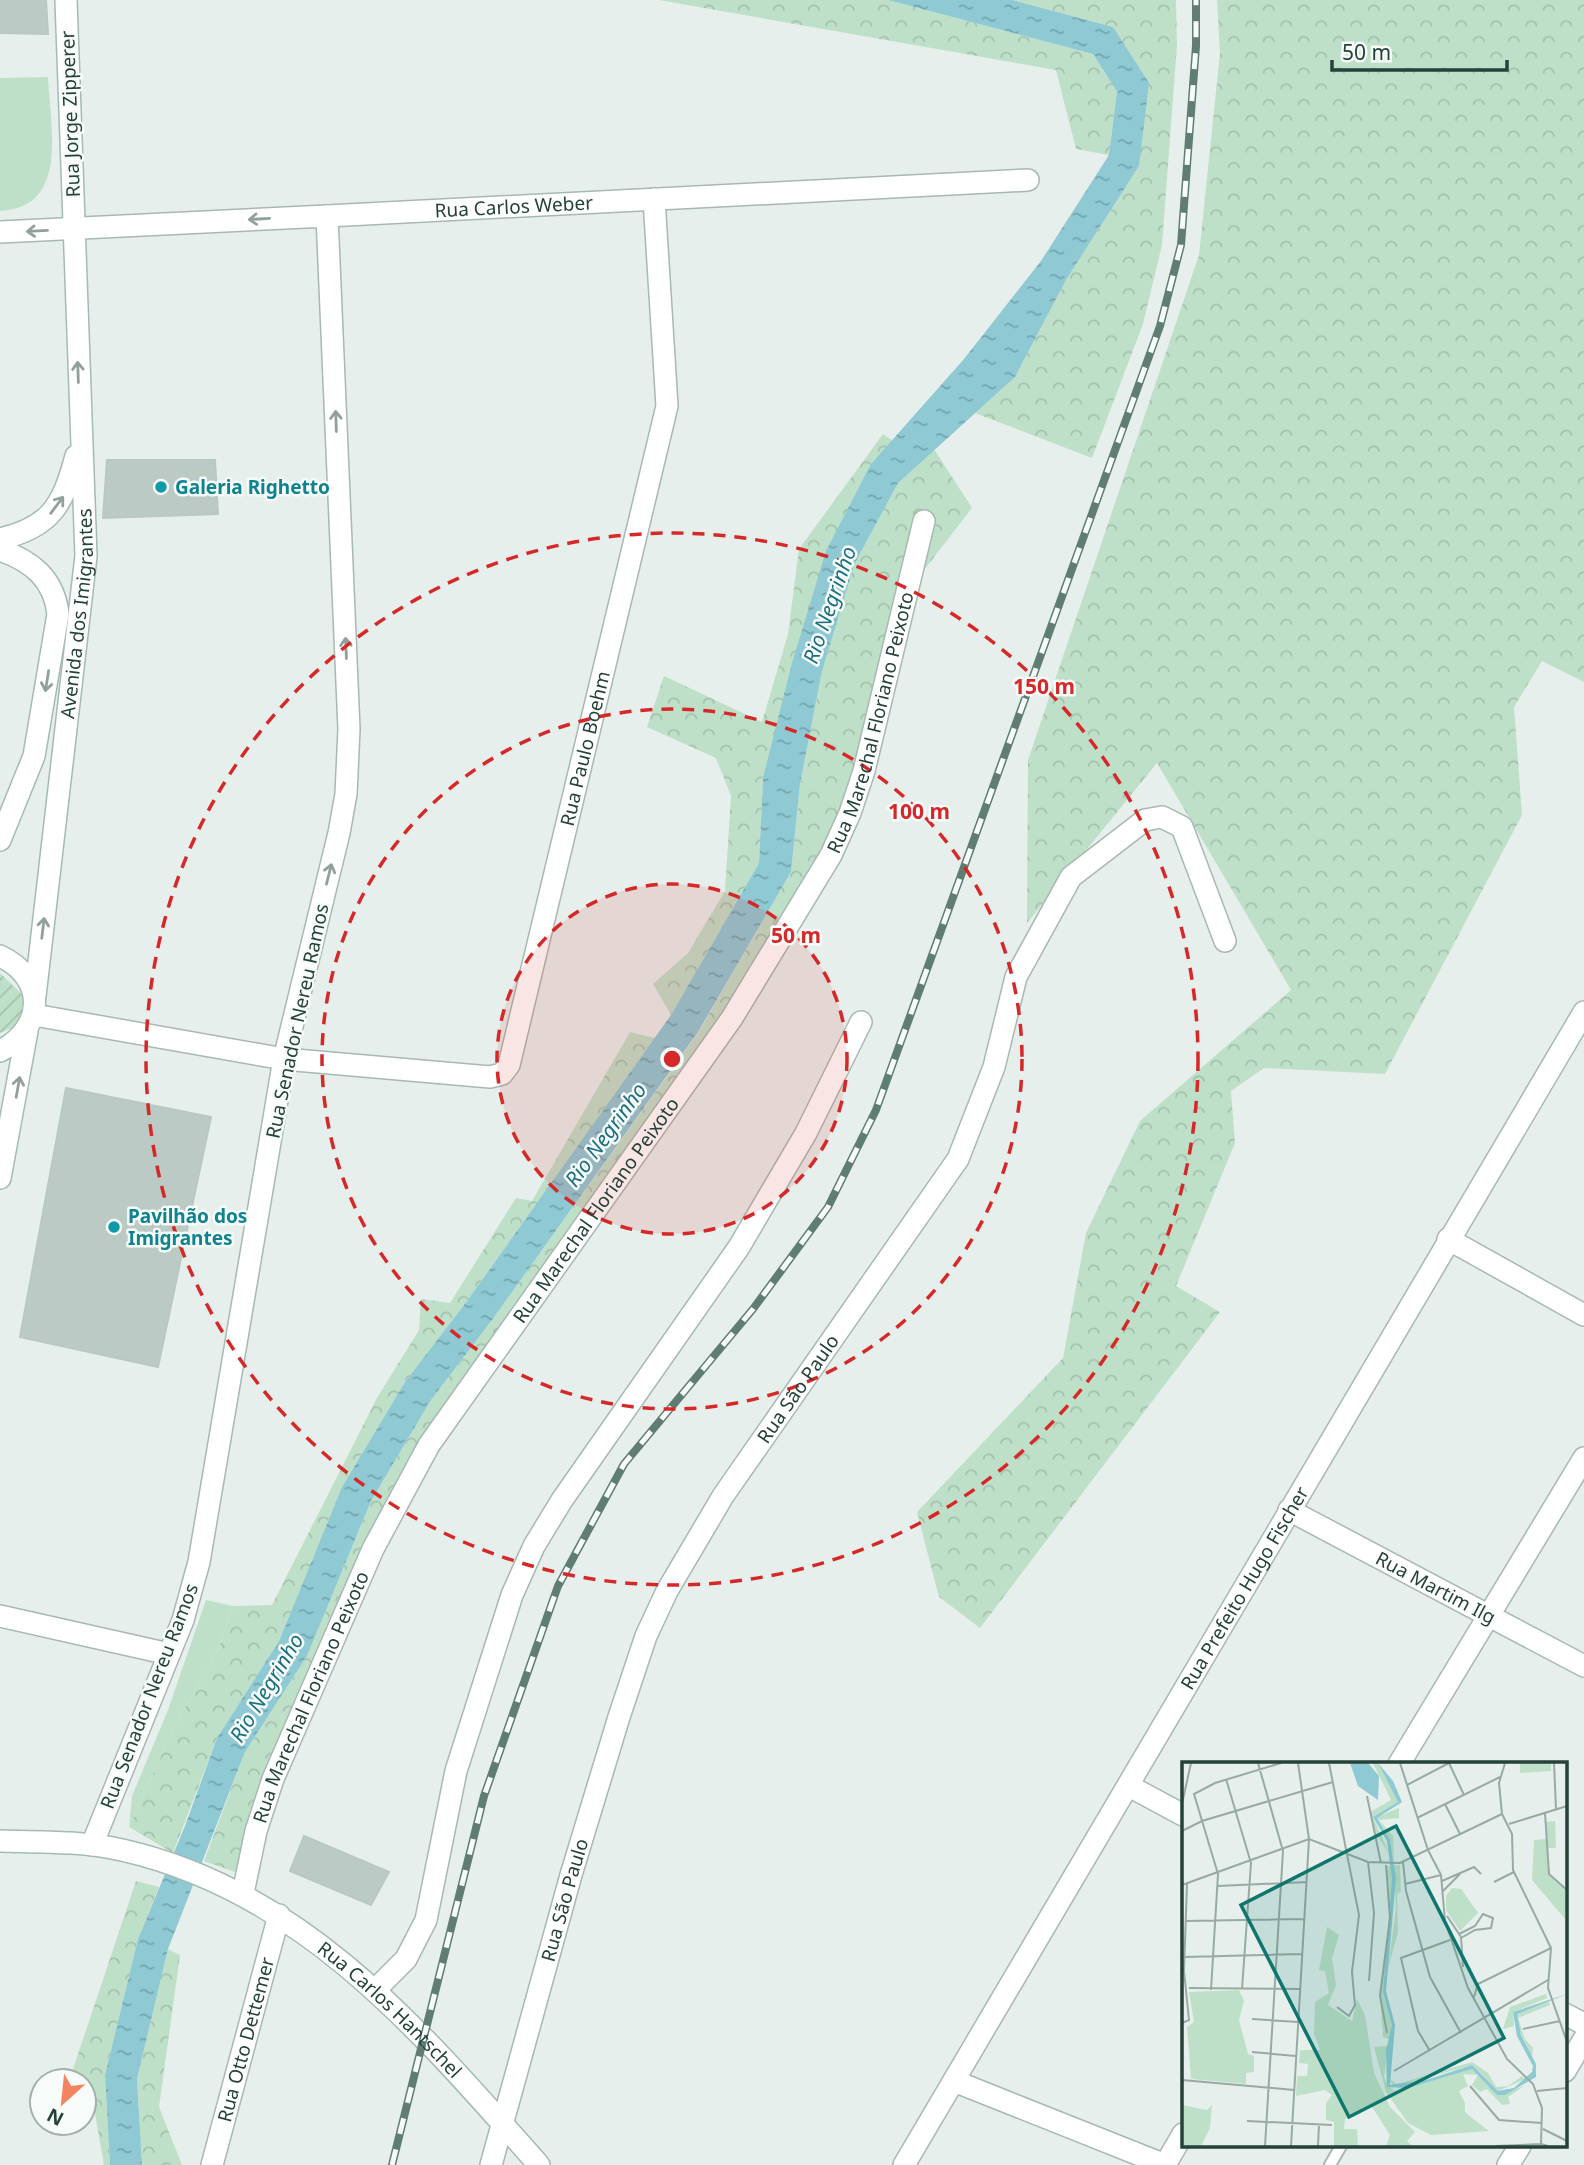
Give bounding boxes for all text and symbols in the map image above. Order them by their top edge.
scale bar [1332,28,1507,72]
street label: Rua Jorge Zipperer [54,30,86,198]
text: 50 m [1342,38,1391,66]
street label: Rua Carlos Weber [434,189,594,223]
one-way arrow [248,213,271,226]
one-way arrow [26,224,49,237]
one-way arrow [72,361,85,384]
one-way arrow [330,410,343,433]
place label: Galeria Righetto [175,474,330,500]
marker: Galeria Righetto [153,479,169,495]
one-way arrow [49,497,64,515]
street label: Avenida dos Imigrantes [54,508,99,720]
water label: Rio Negrinho [796,542,862,667]
street label: Rua Marechal Floriano Peixoto [820,589,920,858]
one-way arrow [339,637,352,660]
street label: Rua Paulo Boehm [554,668,616,829]
one-way arrow [40,669,53,692]
text: 150 m [1013,672,1075,700]
text: 100 m [888,797,950,825]
one-way arrow [323,863,336,886]
street label: Rua Senador Nereu Ramos [259,901,335,1141]
one-way arrow [36,917,49,940]
text: 50 m [771,921,821,949]
centre of rings [660,1047,684,1071]
one-way arrow [12,1076,25,1099]
water label: Rio Negrinho [558,1077,652,1192]
street label: Rua Marechal Floriano Peixoto [507,1092,685,1328]
place label: Pavilhão dos Imigrantes [128,1203,247,1251]
marker: Pavilhão dos Imigrantes [106,1219,122,1235]
street label: Rua São Paulo [751,1329,845,1448]
street label: Rua Prefeito Hugo Fischer [1174,1481,1314,1694]
street label: Rua Martim Ilg [1371,1545,1500,1630]
street label: Rua Marechal Floriano Peixoto [246,1567,375,1826]
street label: Rua Senador Nereu Ramos [94,1580,204,1812]
water label: Rio Negrinho [223,1628,310,1747]
inset map [1182,1762,1566,2148]
street label: Rua São Paulo [535,1835,594,1965]
street label: Rua Carlos Hantschel [312,1935,468,2084]
street label: Rua Otto Dettemer [211,1954,280,2125]
north arrow [28,2067,98,2137]
text: N [42,2102,68,2132]

